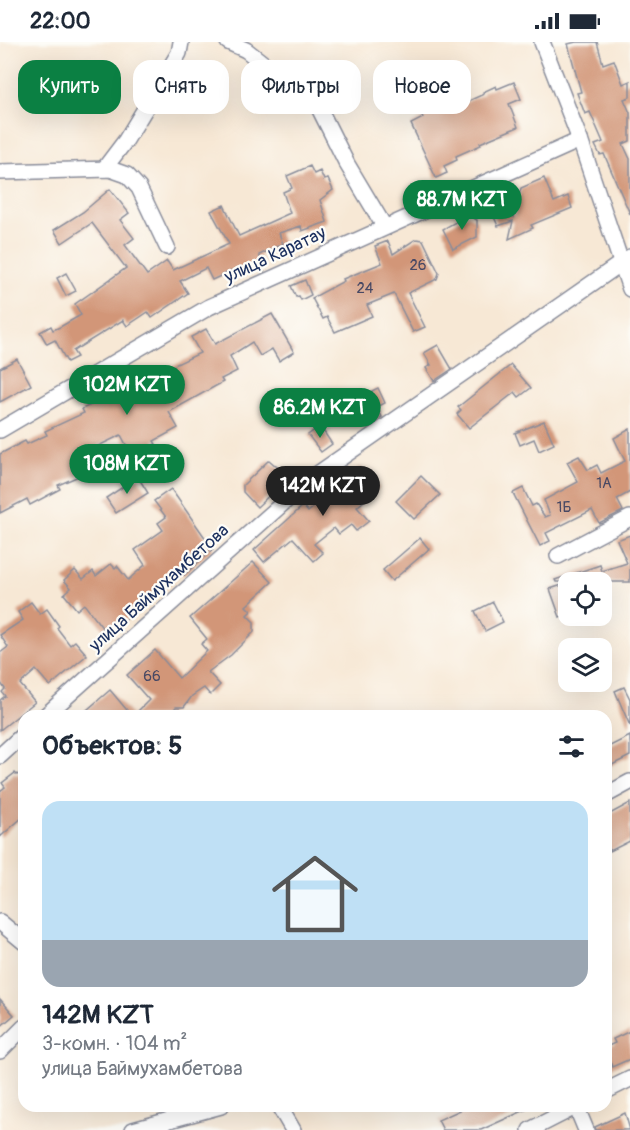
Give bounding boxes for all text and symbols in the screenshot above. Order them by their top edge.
text: 22:00 [30,7,91,35]
chip: Купить [18,60,121,114]
chip: Снять [133,60,229,114]
chip: Фильтры [241,60,361,114]
chip: Новое [373,60,471,114]
pin: 88.7M KZT [393,180,531,231]
text: 88.7M KZT [417,187,507,212]
street label: улица Каратау [220,221,330,289]
house number: 26 [409,256,427,275]
house number: 24 [356,279,374,298]
pin: 102M KZT [65,365,189,416]
text: 102M KZT [83,372,171,397]
pin: 86.2M KZT [251,388,389,439]
text: 86.2M KZT [274,395,366,420]
pin: 108M KZT [65,444,189,495]
text: 108M KZT [83,451,171,476]
pin: 142M KZT [261,466,385,517]
text: 142M KZT [280,473,366,498]
house number: 1А [596,474,612,493]
house number: 1Б [557,498,571,517]
street label: улица Баймухамбетова [84,519,234,658]
map controls [558,572,612,692]
button: locate [558,572,612,626]
button: layers [558,638,612,692]
house number: 66 [143,667,161,686]
text: Объектов: 5 [42,730,182,762]
icon: filters [555,730,588,763]
icon: home [261,840,369,948]
text: 142M KZT [42,999,154,1031]
text: 3-комн. · 104 m² [42,1031,187,1056]
text: улица Баймухамбетова [42,1056,242,1081]

